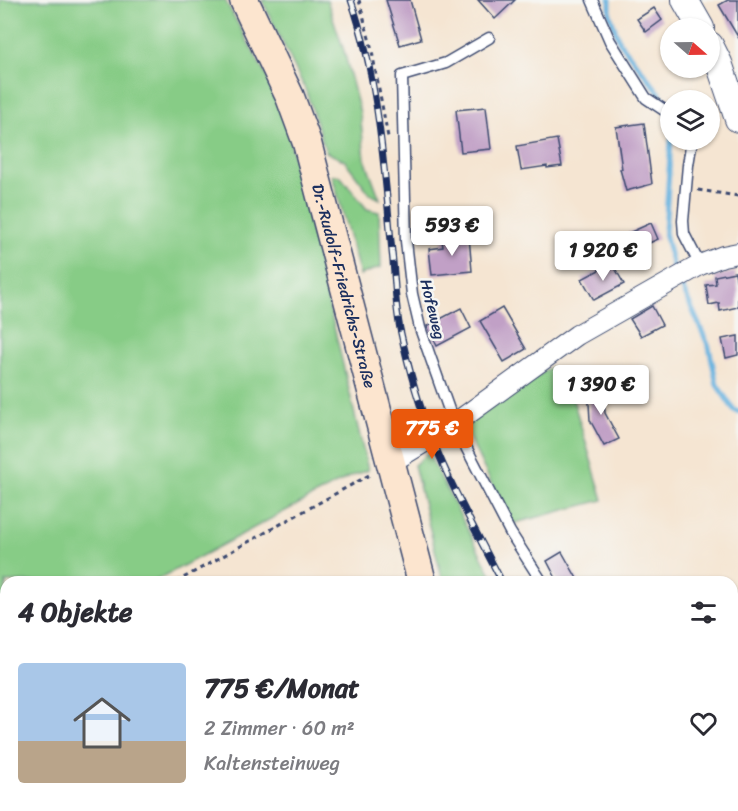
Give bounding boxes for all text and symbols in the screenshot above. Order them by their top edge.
north arrow [660,18,720,78]
map controls [660,18,720,150]
button: layers [660,90,720,150]
street label: Dr.-Rudolf-Friedrichs-Straße [304,180,385,391]
pin: 593 € [410,206,494,257]
text: 593 € [425,208,479,243]
pin: 1 920 € [548,231,658,282]
text: 1 920 € [569,233,637,268]
street label: Hofeweg [411,276,455,342]
pin: 1 390 € [546,365,656,416]
text: 1 390 € [567,367,635,402]
pin: 775 € [390,409,474,460]
text: 775 € [405,411,459,446]
text: 4 Objekte [18,589,132,635]
icon: filters [687,596,720,629]
text: 775 €/Monat [204,665,359,711]
icon: home [66,687,138,759]
icon: heart [687,707,720,740]
text: 2 Zimmer · 60 m² [204,711,355,746]
text: Kaltensteinweg [204,746,340,781]

